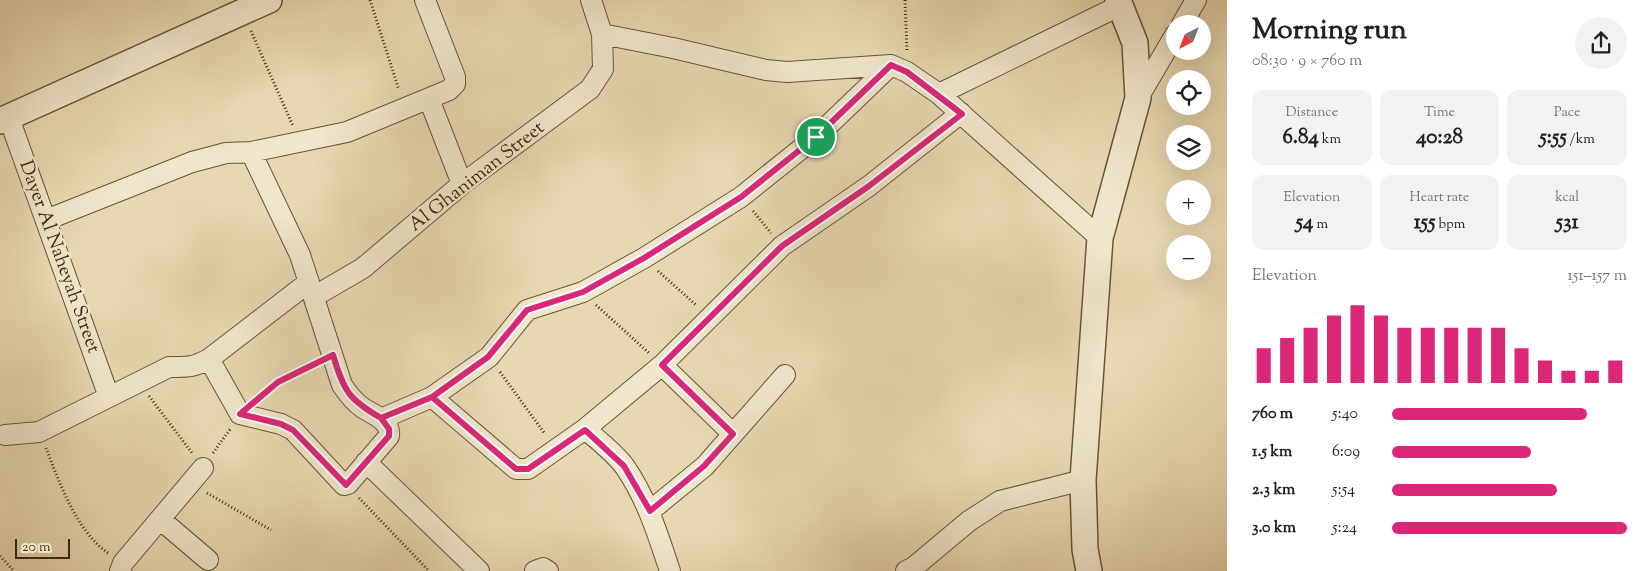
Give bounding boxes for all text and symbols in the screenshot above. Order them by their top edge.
text: Morning run [1252,11,1407,51]
north arrow [1166,15,1211,60]
map controls [1166,15,1211,280]
button: share [1575,17,1627,69]
text: 08:30 · 9 × 760 m [1252,50,1362,73]
button: locate [1166,70,1211,115]
text: Distance [1285,103,1338,123]
text: Time [1424,103,1455,123]
text: Pace [1554,103,1581,123]
street label: Al Ghaniman Street [403,115,551,239]
pin [795,116,837,158]
icon: arrive [802,123,830,151]
text: 6.84 [1283,123,1319,153]
text: 40:28 [1416,123,1463,153]
text: 5:55 [1539,123,1567,153]
button: layers [1166,125,1211,170]
text: km [1319,130,1341,150]
text: /km [1567,130,1595,150]
street label: Dayer Al Naheyah Street [12,157,107,358]
button: + [1166,180,1211,225]
text: Elevation [1283,188,1340,208]
text: Heart rate [1410,188,1469,208]
text: kcal [1555,188,1579,208]
text: 54 [1296,208,1313,238]
text: 155 [1414,208,1435,238]
text: 531 [1556,208,1579,238]
text: m [1313,215,1328,235]
text: bpm [1435,215,1465,235]
button: − [1166,235,1211,280]
text: Elevation [1252,265,1317,288]
text: 151–157 m [1567,265,1627,288]
text: 760 m [1252,403,1293,426]
text: 5:40 [1332,403,1358,426]
text: 1.5 km [1252,441,1292,464]
text: 6:09 [1332,441,1360,464]
text: 2.3 km [1252,479,1295,502]
text: 5:54 [1332,479,1355,502]
text: 3.0 km [1252,517,1296,540]
text: 5:24 [1332,517,1357,540]
scale bar [15,536,70,559]
text: 20 m [22,538,51,558]

